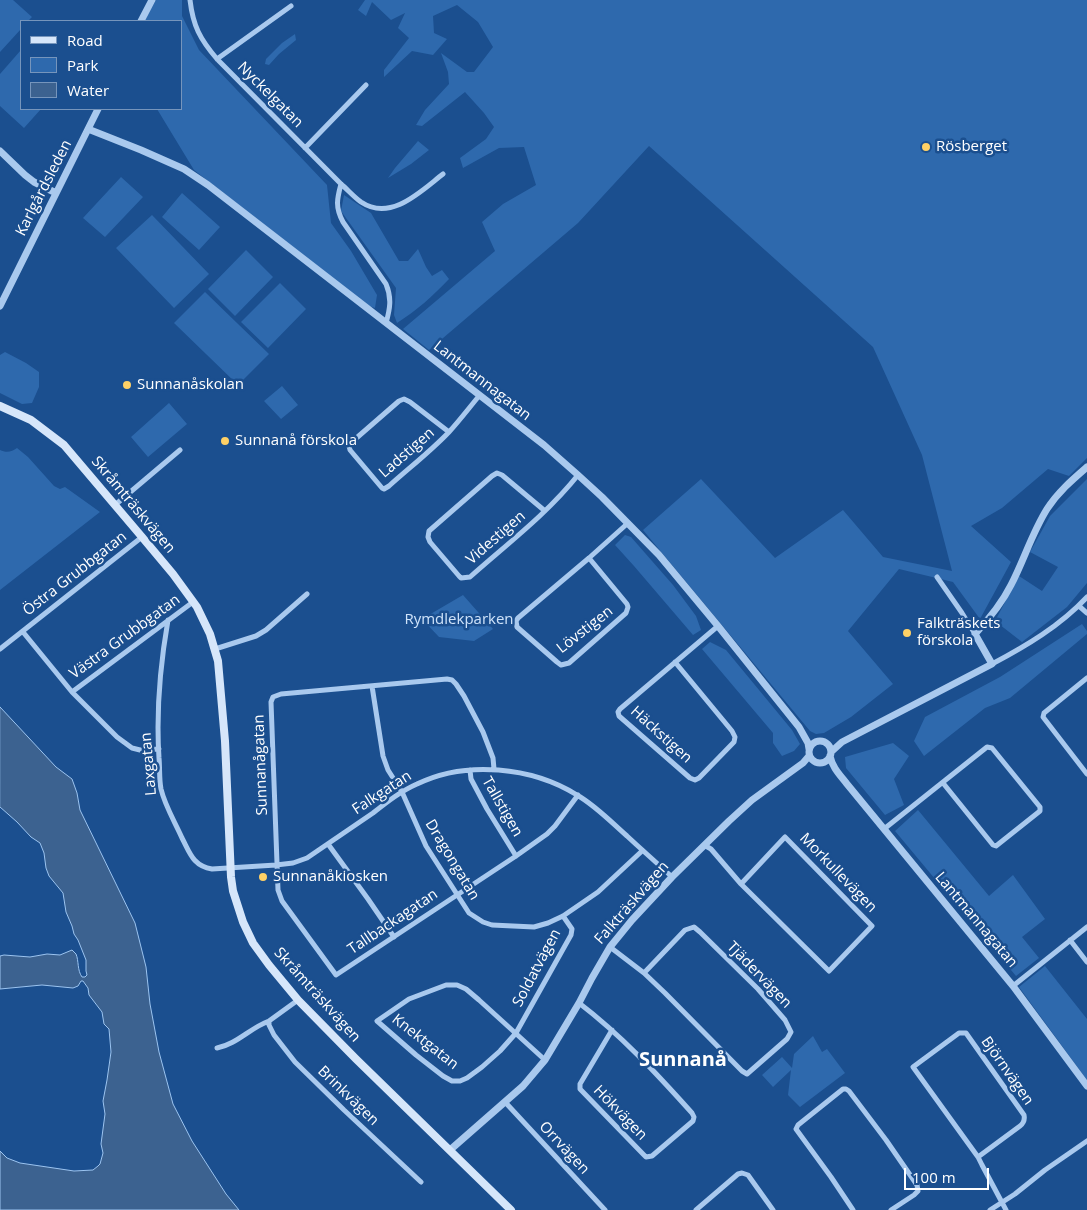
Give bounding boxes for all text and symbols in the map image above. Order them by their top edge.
legend [20,20,182,110]
text: Road [67,30,103,50]
text: Park [67,55,98,75]
street label: Nyckelgatan [233,58,307,132]
text: Water [67,80,109,100]
street label: Karlgårdsleden [12,137,76,239]
place label: Rösberget [936,138,1007,156]
marker: Rösberget [920,141,932,153]
street label: Lantmannagatan [430,337,534,425]
place label: Sunnanåskolan [137,376,244,394]
marker: Sunnanåskolan [121,379,133,391]
street label: Ladstigen [376,424,438,482]
place label: Sunnanå förskola [235,432,357,450]
marker: Sunnanå förskola [219,435,231,447]
street label: Skråmträskvägen [87,453,179,557]
street label: Videstigen [463,507,529,569]
street label: Östra Grubbgatan [20,528,130,620]
street label: Västra Grubbgatan [66,591,184,683]
street label: Lövstigen [553,602,617,658]
park label: Rymdlekparken [404,611,514,629]
place label: Falkträskets förskola [917,615,1001,650]
marker: Falkträskets förskola [901,627,913,639]
street label: Häckstigen [627,703,695,767]
street label: Sunnanågatan [250,714,272,816]
street label: Laxgatan [137,732,161,796]
street label: Falkgatan [349,767,415,819]
street label: Tallstigen [478,774,526,840]
street label: Dragongatan [421,816,483,904]
street label: Morkullevägen [796,830,880,916]
street label: Falkträskvägen [591,858,673,948]
place label: Sunnanåkiosken [273,868,388,886]
street label: Lantmannagatan [931,869,1021,971]
marker: Sunnanåkiosken [257,871,269,883]
street label: Tallbackagatan [345,885,441,959]
street label: Soldatvägen [509,926,565,1010]
street label: Tjädervägen [723,938,795,1012]
street label: Skråmträskvägen [270,944,364,1046]
street label: Knektgatan [388,1010,462,1074]
street label: Björnvägen [977,1033,1037,1109]
district label: Sunnanå [639,1048,727,1072]
street label: Brinkvägen [314,1062,382,1130]
street label: Hökvägen [589,1082,651,1144]
street label: Orrvägen [535,1118,593,1178]
scale bar [907,1158,992,1190]
text: 100 m [912,1167,956,1187]

